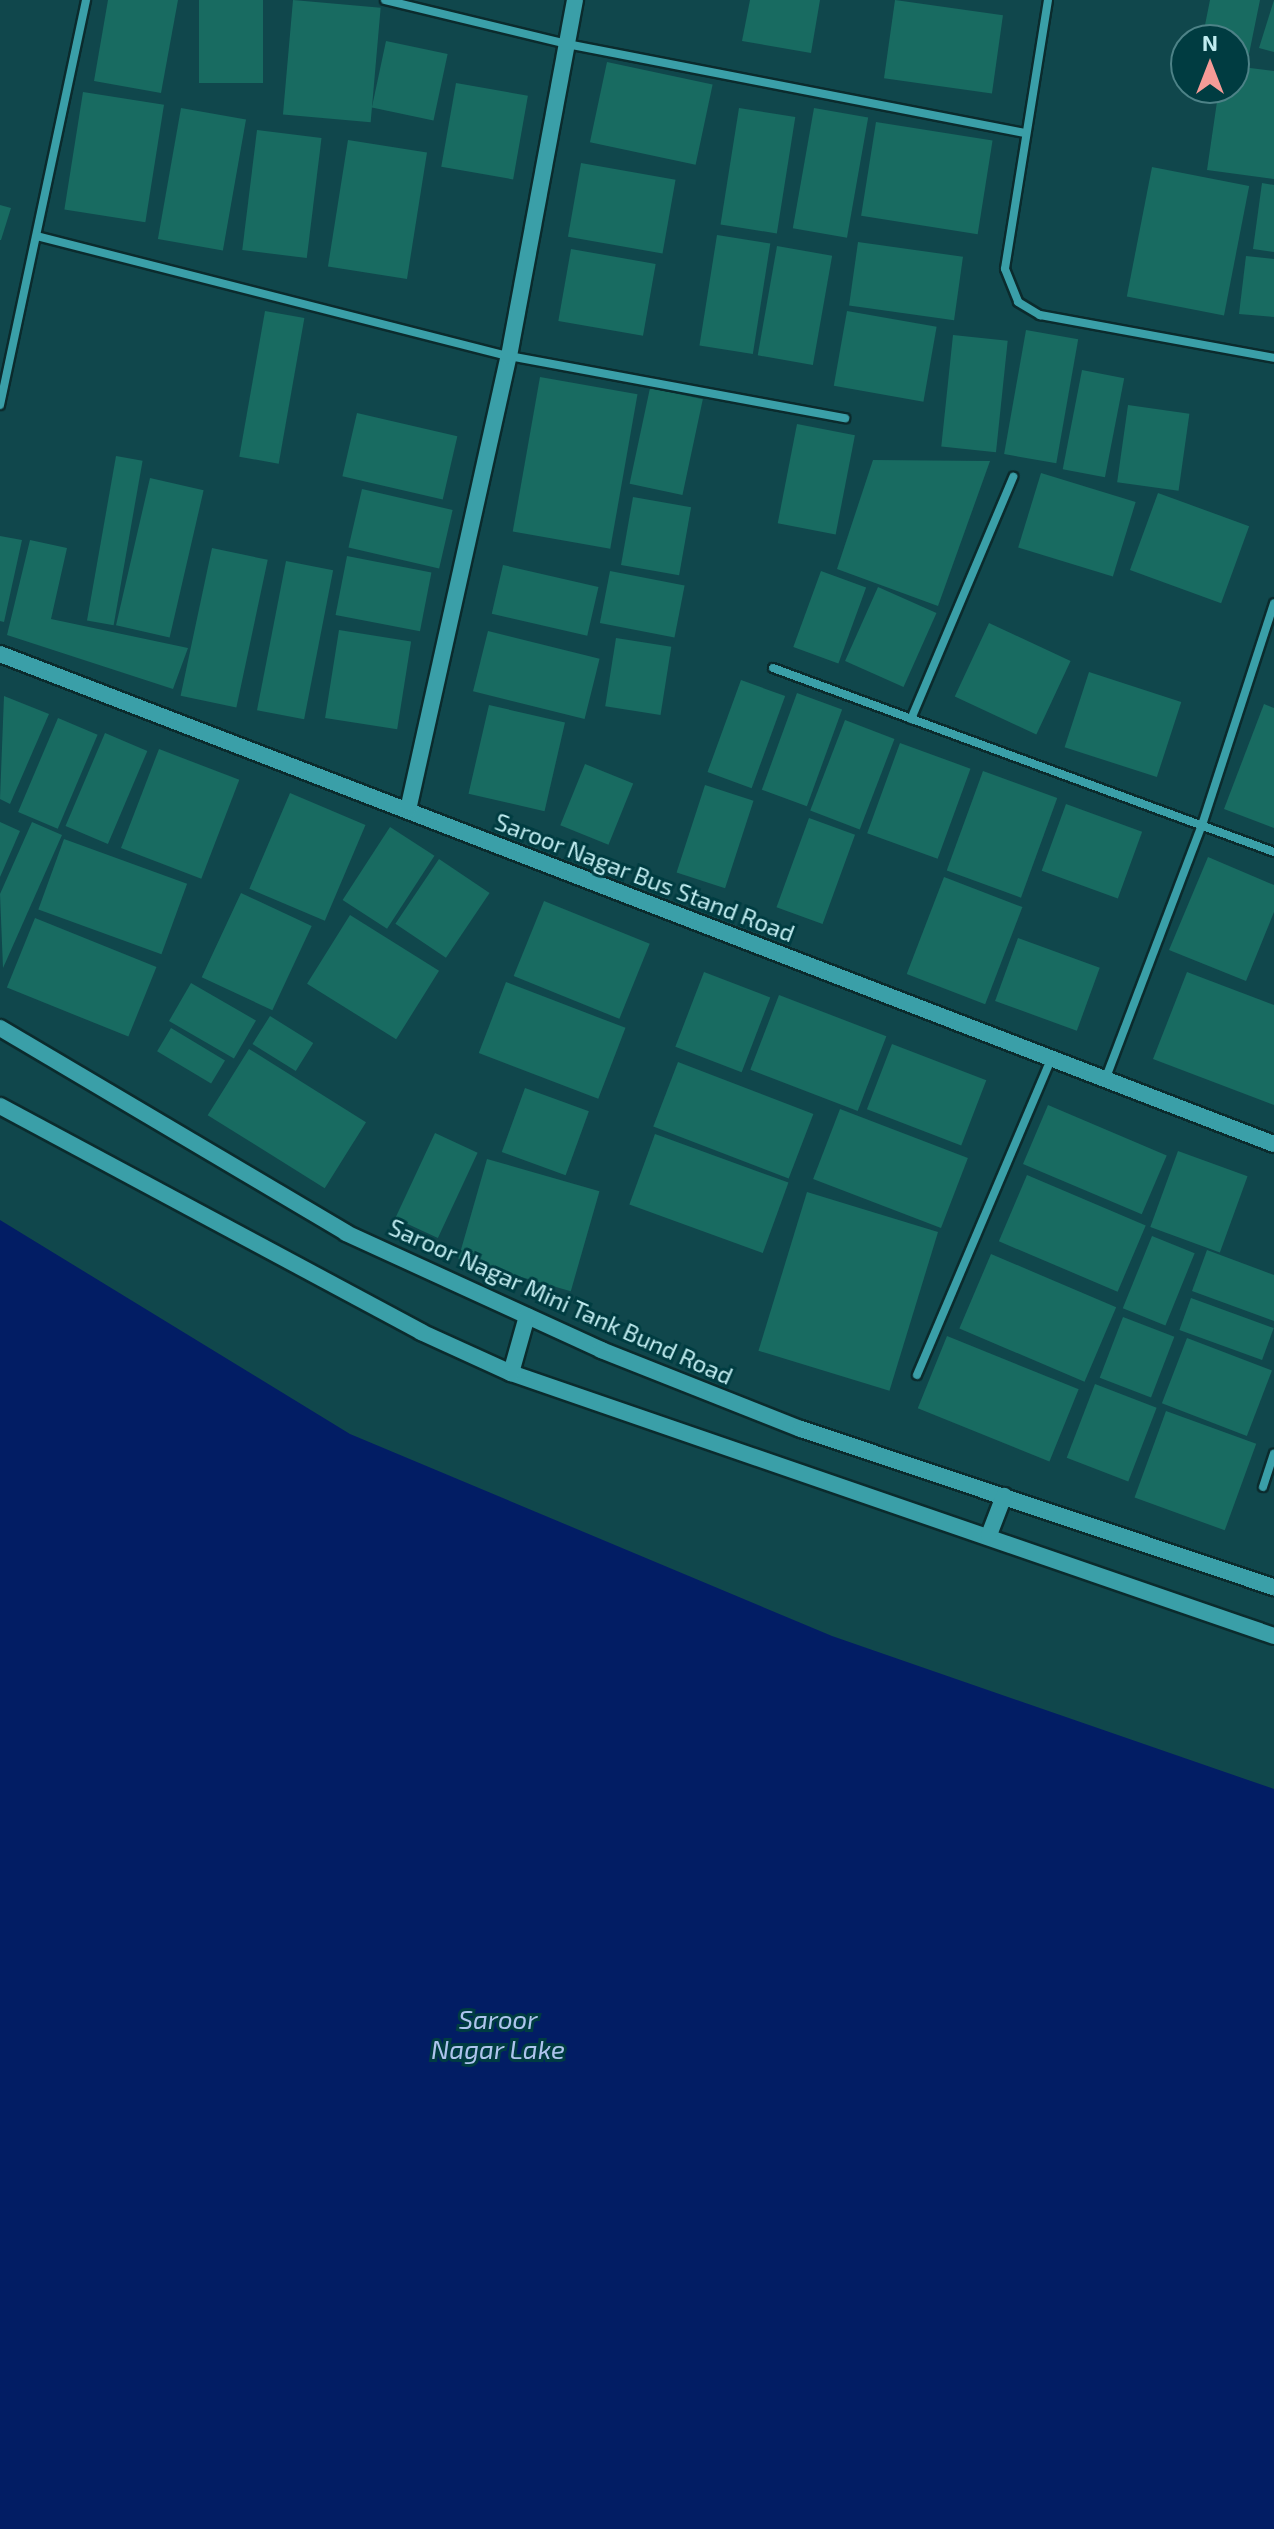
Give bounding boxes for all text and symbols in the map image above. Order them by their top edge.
north arrow [1170,24,1250,104]
text: N [1202,29,1218,55]
street label: Saroor Nagar Bus Stand Road [491,806,799,948]
street label: Saroor Nagar Mini Tank Bund Road [384,1212,738,1390]
water label: Saroor Nagar Lake [431,2003,565,2064]

